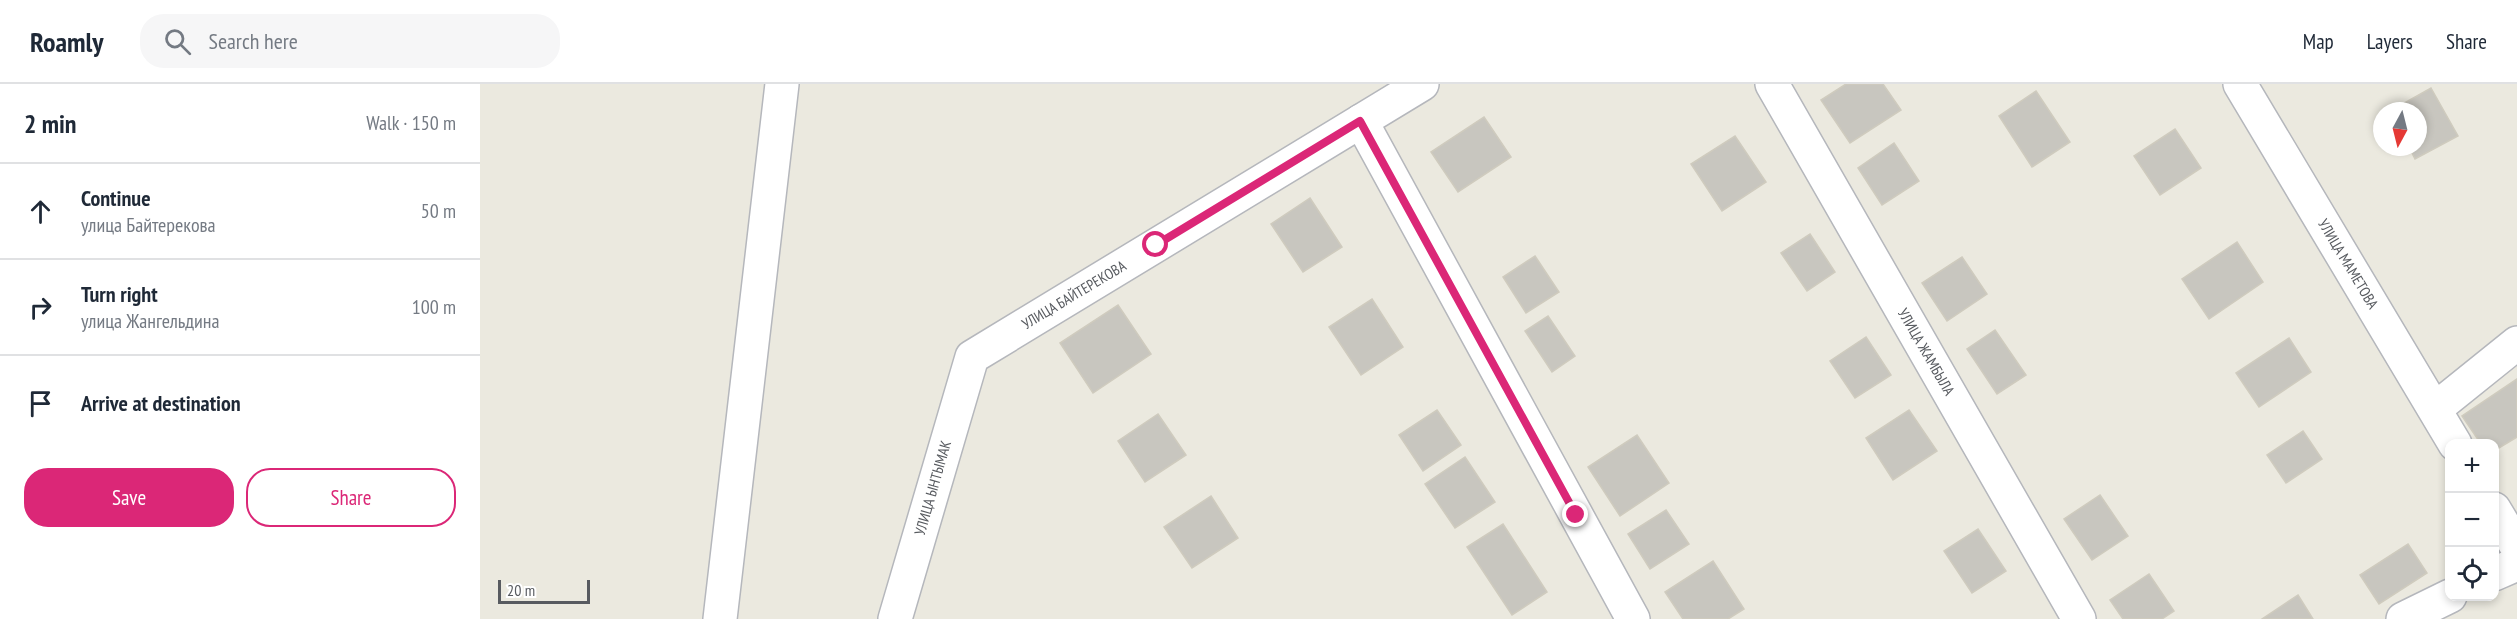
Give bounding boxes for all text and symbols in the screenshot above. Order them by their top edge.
search box [140,14,560,68]
text: Roamly [30,23,104,60]
icon: search [161,25,194,58]
text: Search here [209,27,298,55]
text: Map [2303,28,2334,55]
text: Layers [2367,28,2413,55]
text: Share [2446,28,2487,55]
north arrow [2373,102,2427,156]
text: 2 min [24,107,77,140]
text: Walk · 150 m [366,110,456,136]
text: Continue [81,184,151,212]
icon: ahead [24,195,57,228]
text: 50 m [421,198,456,224]
text: улица Байтерекова [81,212,216,238]
street label: УЛИЦА МАМЕТОВА [2314,215,2383,313]
route start [1142,231,1168,257]
street label: УЛИЦА БАЙТЕРЕКОВА [1018,256,1130,333]
text: Turn right [81,280,158,308]
icon: right [24,291,57,324]
text: 100 m [412,294,456,320]
street label: УЛИЦА ЖАМБЫЛА [1894,305,1959,399]
text: улица Жангельдина [81,308,219,334]
icon: arrive [24,387,57,420]
text: Arrive at destination [81,389,241,417]
street label: УЛИЦА ЫНТЫМАК [910,438,955,537]
map controls [2445,439,2499,601]
button: + [2445,439,2499,493]
button: Save [24,468,234,527]
button: Share [246,468,456,527]
button: − [2445,493,2499,547]
route end [1562,501,1588,527]
button: locate [2445,547,2499,601]
scale bar [498,577,590,604]
text: 20 m [507,580,535,600]

